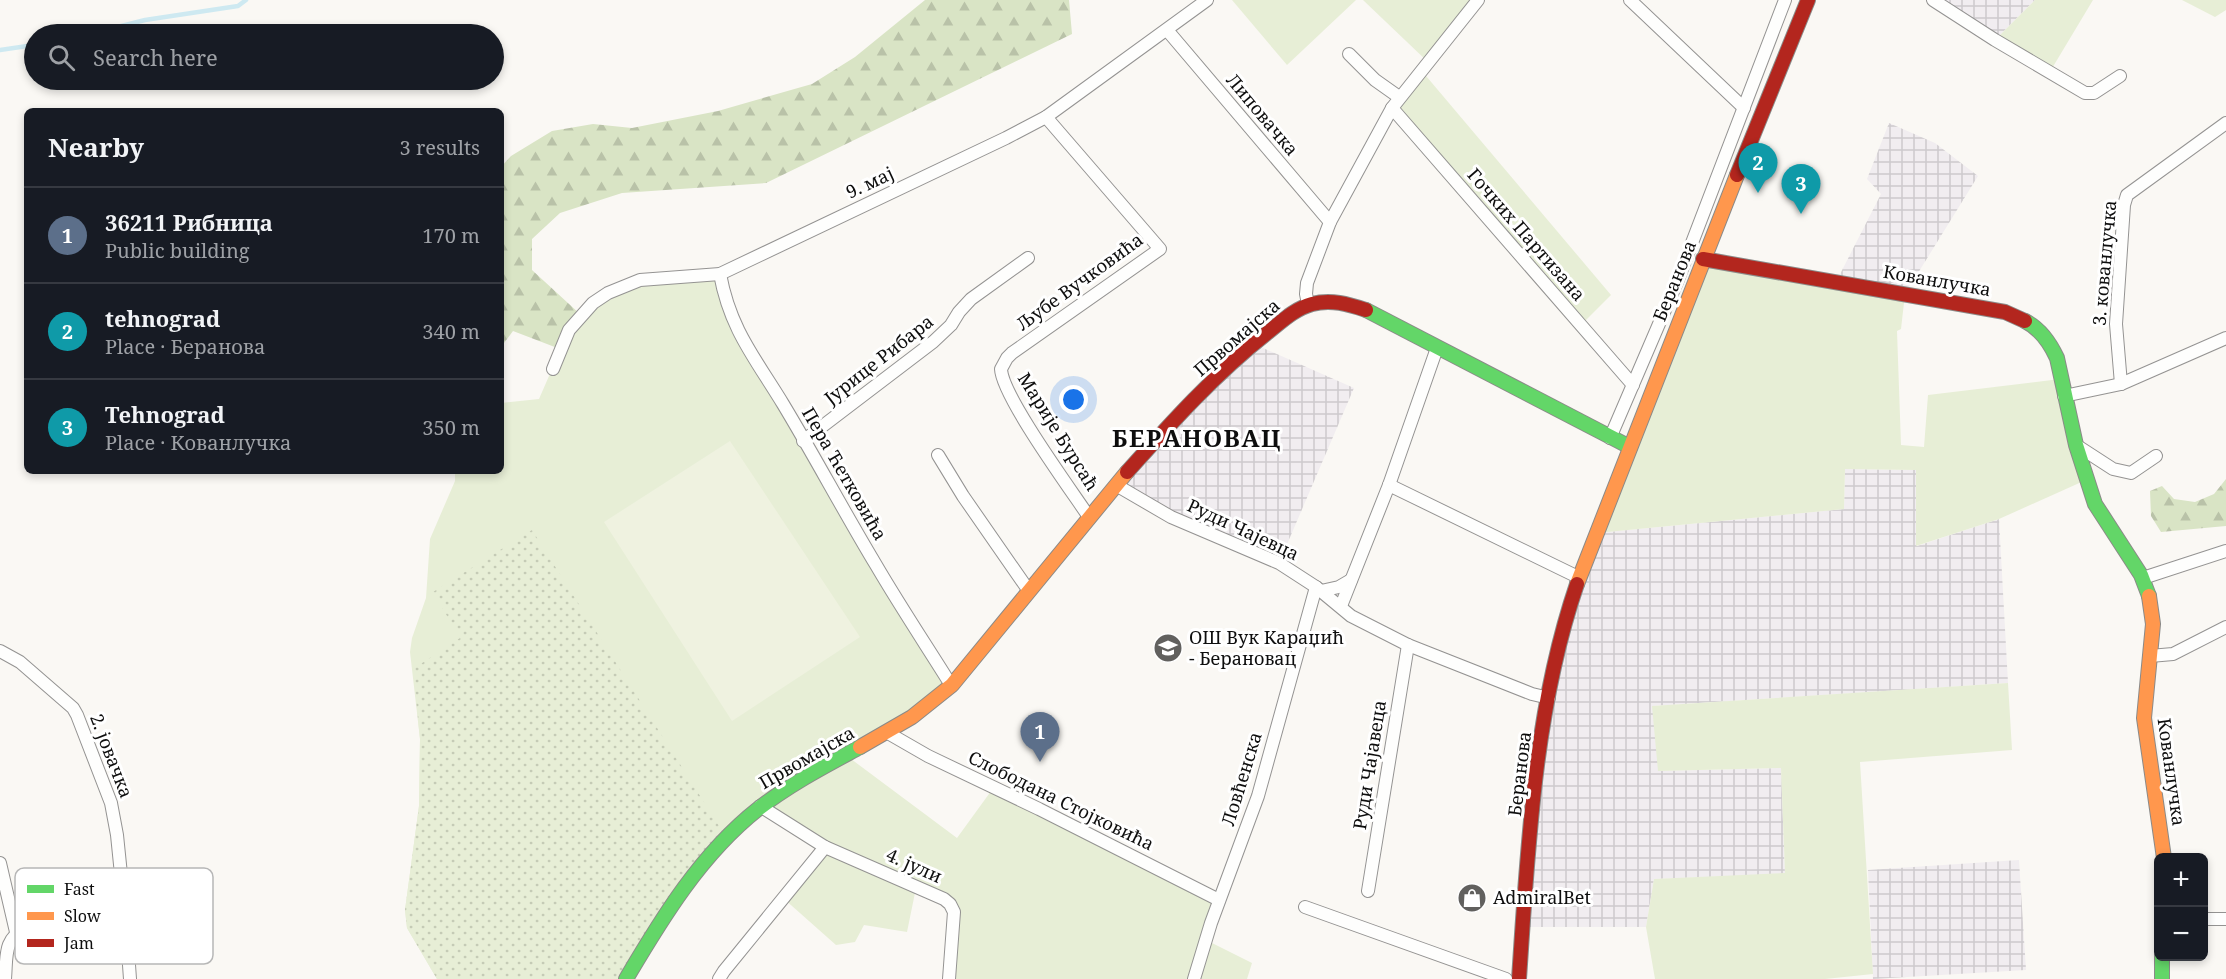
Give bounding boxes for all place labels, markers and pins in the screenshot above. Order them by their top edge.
pin: 2 [1738,144,1778,193]
pin: 3 [1782,164,1820,214]
place label: ОШ Вук Караџић - Берановац [1189,625,1344,670]
school or university icon: ОШ Вук Караџић - Берановац [1152,632,1184,664]
pin: 1 [1020,712,1060,762]
shop icon: AdmiralBet [1456,882,1488,914]
place label: AdmiralBet [1493,885,1591,909]

